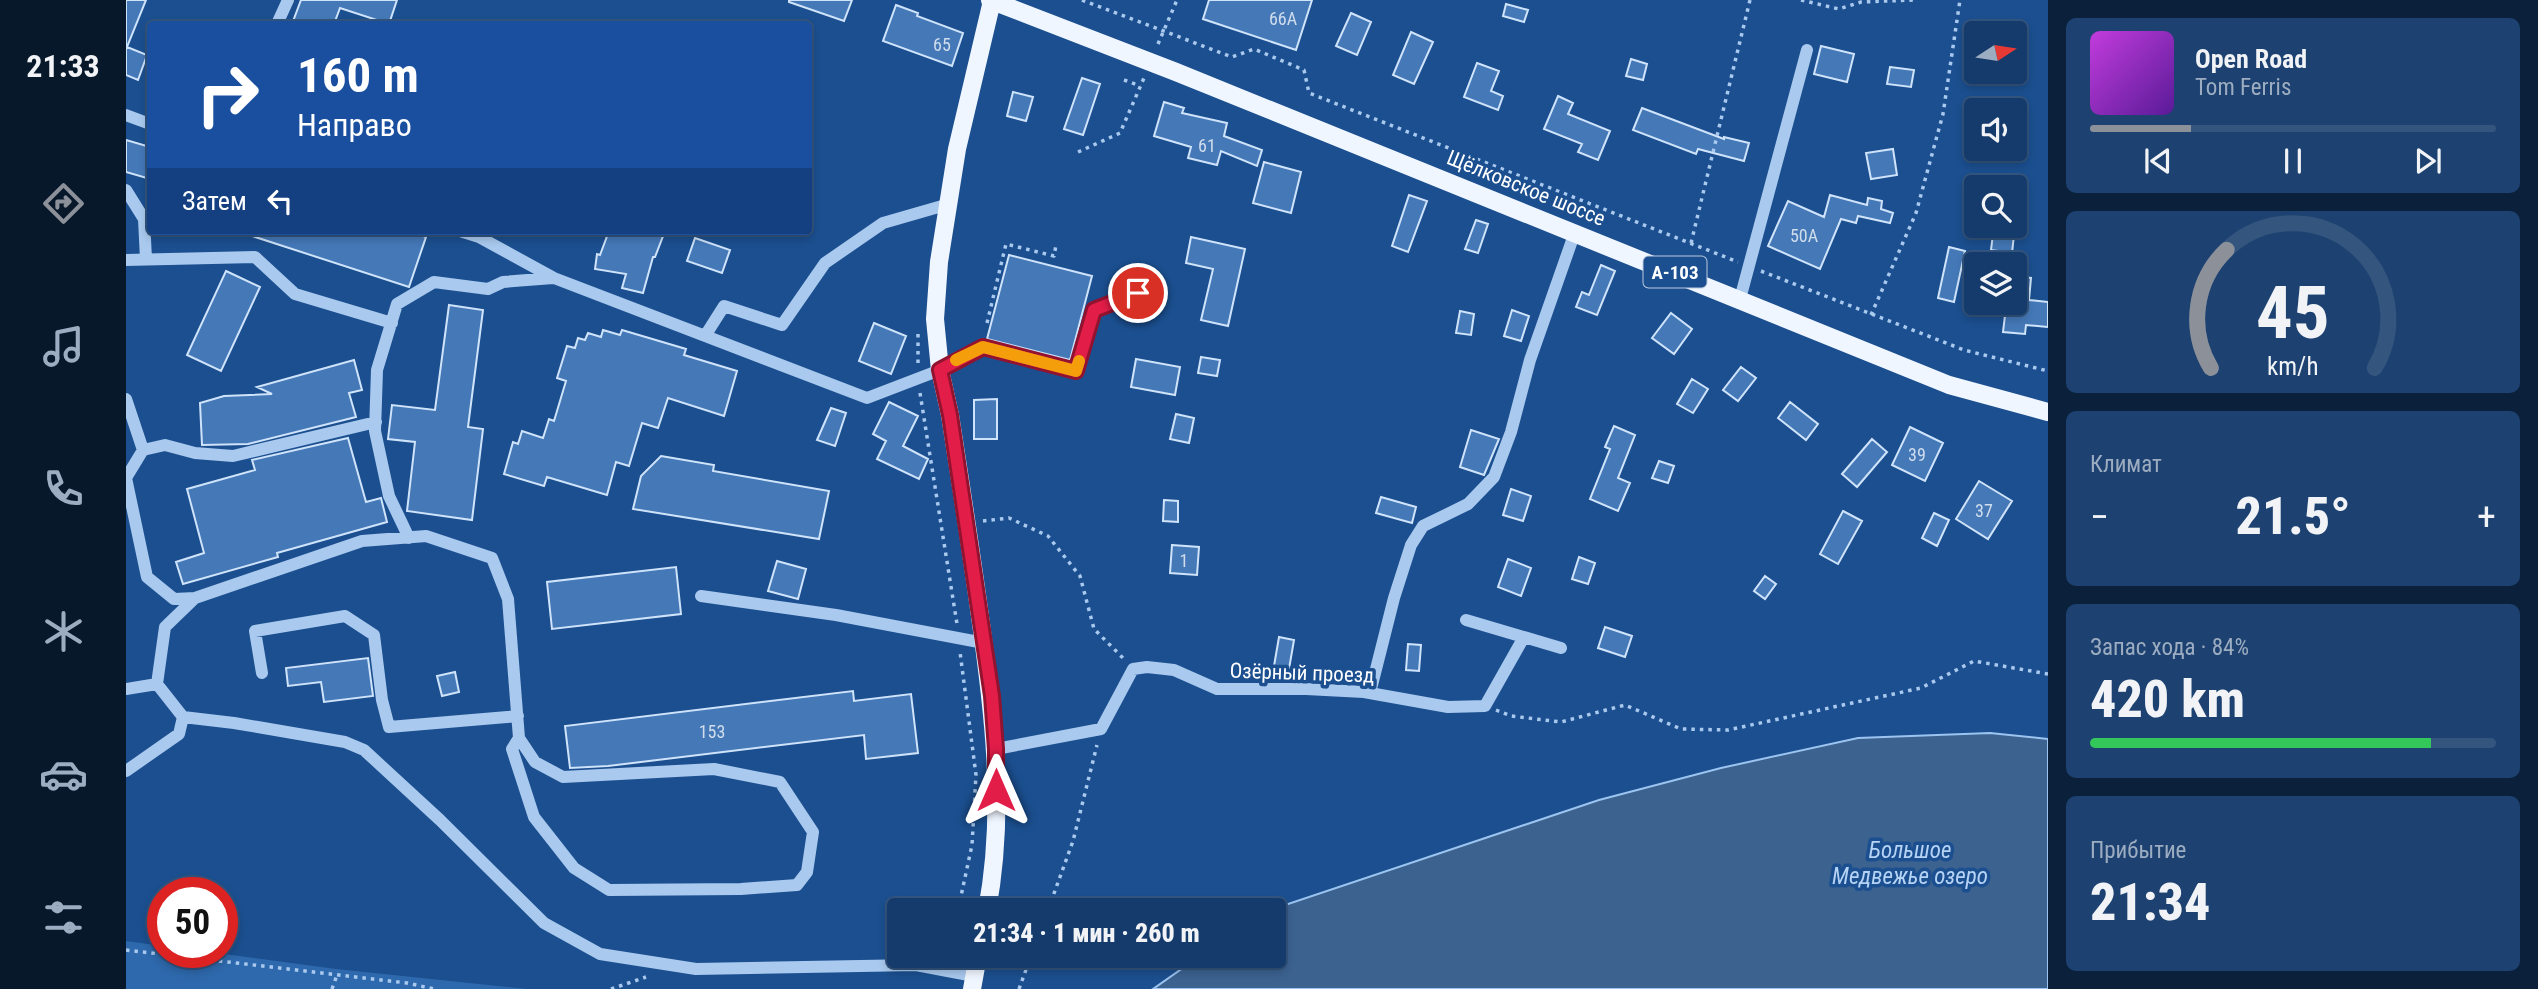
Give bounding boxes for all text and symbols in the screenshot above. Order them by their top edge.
house number: 66А [1269,8,1298,29]
north arrow [1964,21,2026,84]
map controls [1964,21,2027,315]
house number: 65 [933,34,951,55]
text: Open Road [2195,44,2307,74]
text: 21:33 [26,47,100,85]
text: 160 m [297,47,419,104]
icon: right [182,49,273,140]
text: Tom Ferris [2195,74,2291,101]
button: sound [1964,98,2027,161]
text: Направо [297,106,412,144]
house number: 61 [1198,135,1216,156]
icon: previous [2139,142,2177,180]
icon: pause [2274,142,2312,180]
icon: next [2409,142,2447,180]
street label: Щёлковское шоссе [1443,145,1609,231]
button: search [1964,175,2027,238]
icon: directions [39,179,88,228]
icon: left [261,182,299,220]
text: Затем [182,186,247,216]
house number: 50А [1790,225,1819,246]
button: layers [1964,252,2027,315]
road number: А-103 [1644,256,1706,288]
pin [1108,263,1168,323]
text: 45 [2256,270,2330,356]
icon: arrive [1119,274,1157,312]
icon: music [39,322,88,371]
text: km/h [2267,352,2319,381]
house number: 39 [1908,444,1926,465]
text: Климат [2090,451,2162,478]
icon: phone [39,464,88,513]
text: 21.5° [2235,486,2351,547]
text: − [2090,495,2109,539]
text: + [2477,495,2496,539]
house number: 37 [1975,500,1993,521]
house number: 1 [1180,550,1188,571]
icon: climate [39,607,88,656]
text: Запас хода · 84% [2090,634,2249,661]
street label: Озёрный проезд [1229,658,1375,688]
text: 420 km [2090,669,2245,730]
house number: 153 [699,721,725,742]
icon: car [39,750,88,799]
position arrow [959,753,1033,827]
water label: Большое Медвежье озеро [1832,837,1988,890]
text: Прибытие [2090,837,2186,864]
text: 21:34 [2090,872,2210,933]
speed limit sign: 50 [147,877,238,968]
icon: filters [39,893,88,942]
text: 21:34 · 1 мин · 260 m [973,918,1200,948]

